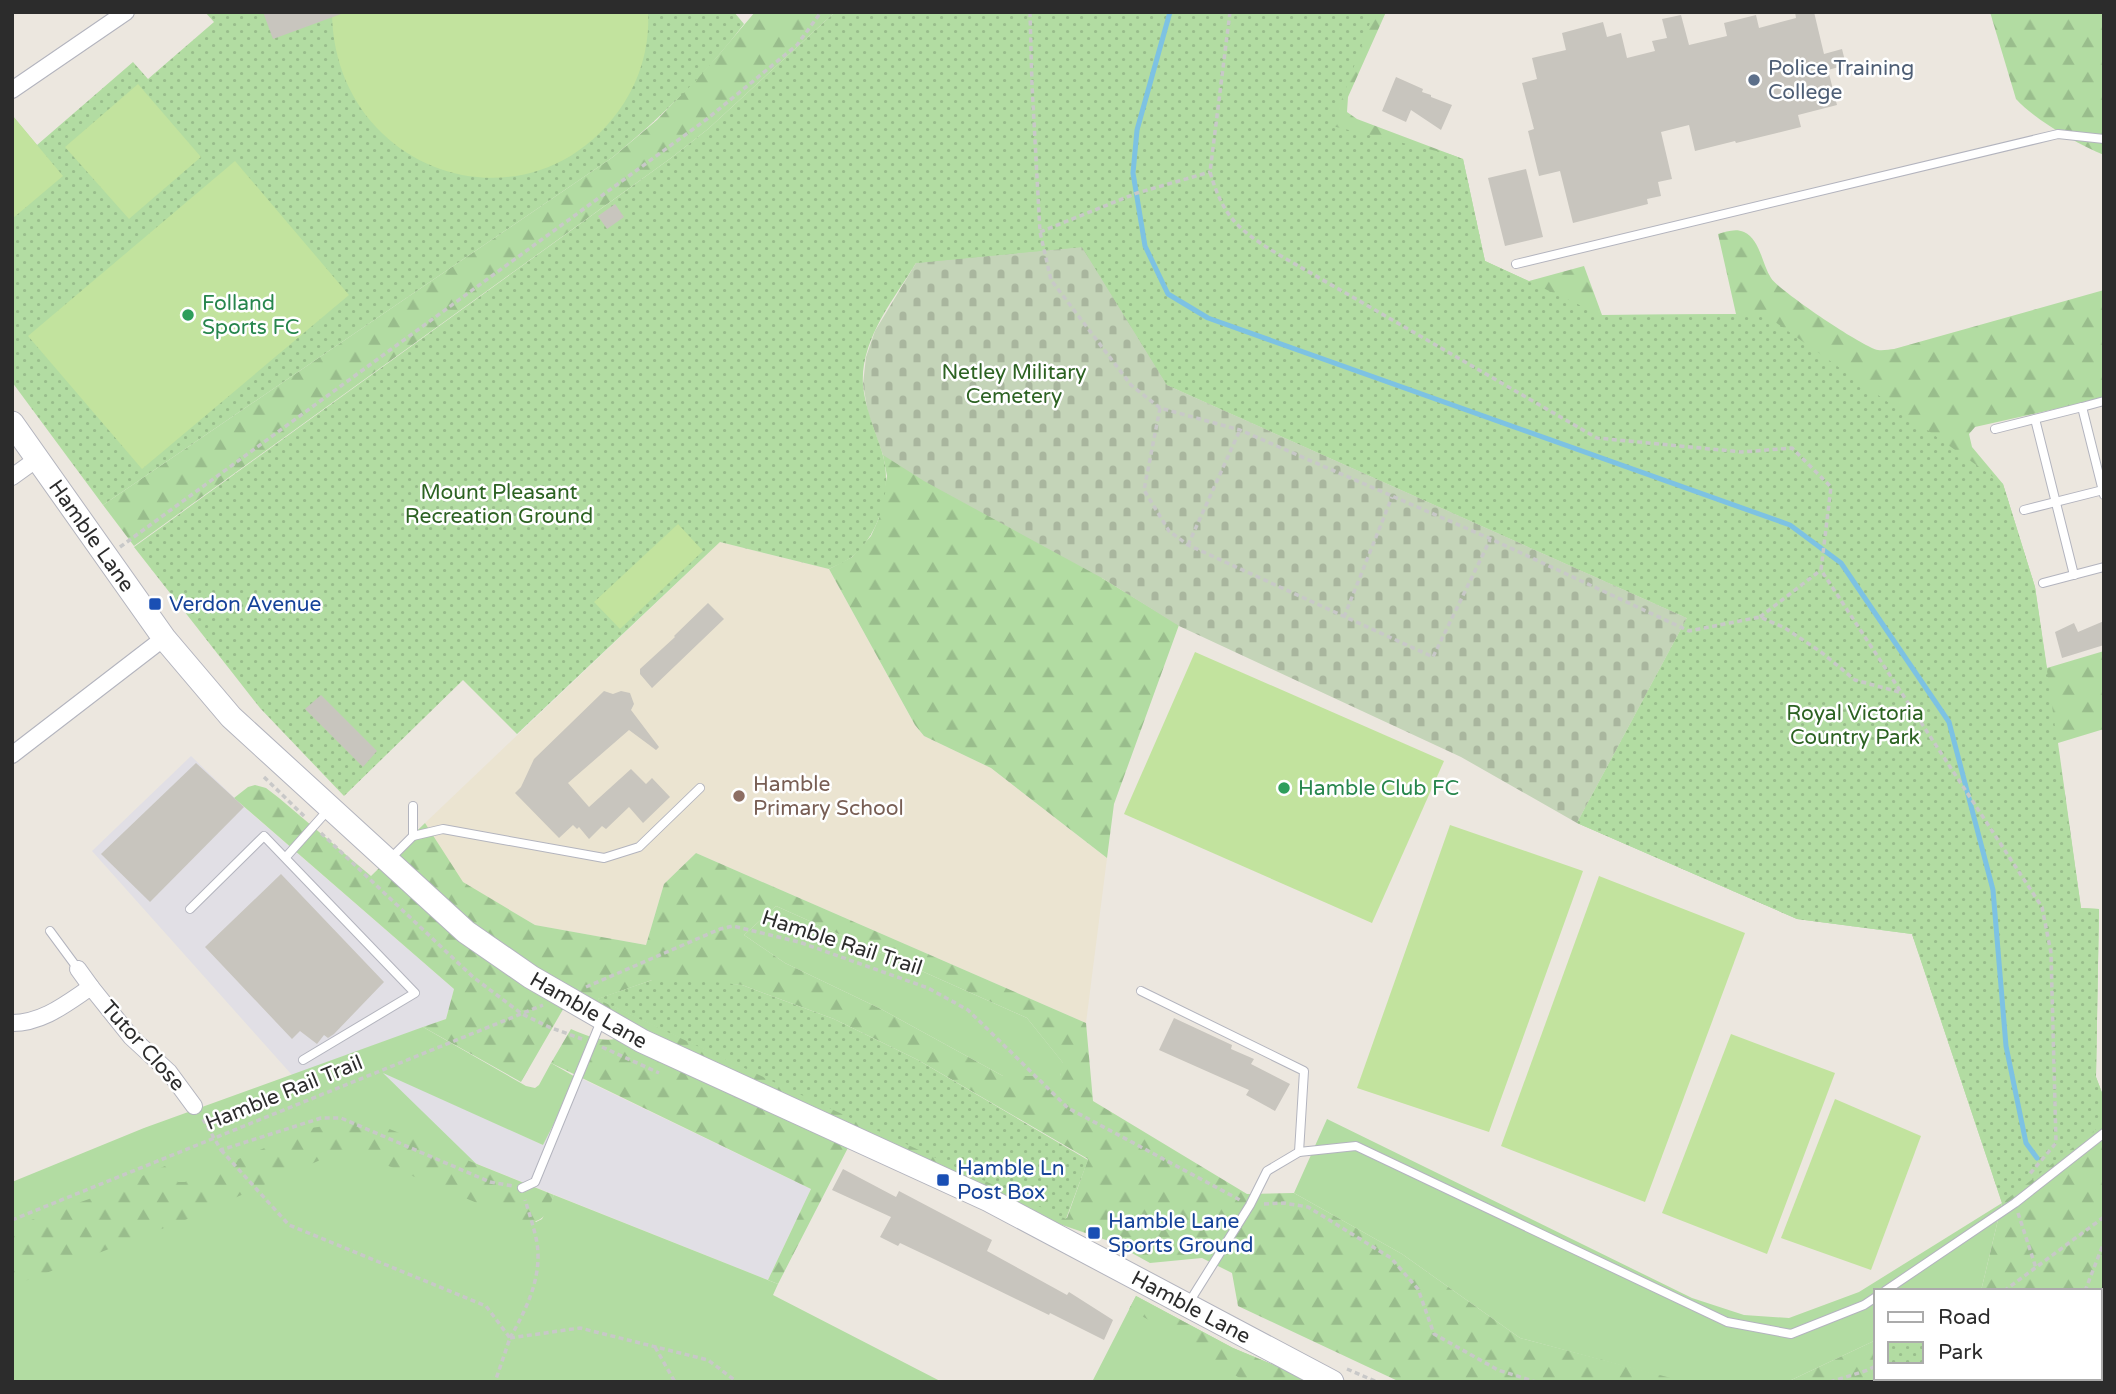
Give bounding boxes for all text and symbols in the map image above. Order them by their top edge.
place label: Police Training College [1768,56,1914,105]
marker: Police Training College [1746,72,1762,88]
place label: Folland Sports FC [202,291,299,340]
marker: Folland Sports FC [180,307,196,323]
park label: Netley Military Cemetery [941,360,1087,409]
street label: Hamble Lane [44,475,140,597]
park label: Mount Pleasant Recreation Ground [405,480,593,529]
place label: Verdon Avenue [169,592,322,617]
marker: Verdon Avenue [147,596,163,612]
park label: Royal Victoria Country Park [1786,701,1924,750]
place label: Hamble Primary School [753,772,904,821]
place label: Hamble Club FC [1298,776,1459,801]
marker: Hamble Club FC [1276,780,1292,796]
marker: Hamble Primary School [731,788,747,804]
street label: Hamble Rail Trail [759,905,925,981]
street label: Hamble Lane [525,967,652,1054]
street label: Tutor Close [96,996,190,1096]
street label: Hamble Rail Trail [202,1050,366,1136]
place label: Hamble Ln Post Box [957,1156,1065,1205]
marker: Hamble Ln Post Box [935,1172,951,1188]
place label: Hamble Lane Sports Ground [1108,1209,1254,1258]
marker: Hamble Lane Sports Ground [1086,1225,1102,1241]
street label: Hamble Lane [1127,1265,1255,1349]
legend [1874,1289,2102,1380]
text: Road [1938,1305,1991,1330]
text: Park [1938,1340,1983,1365]

